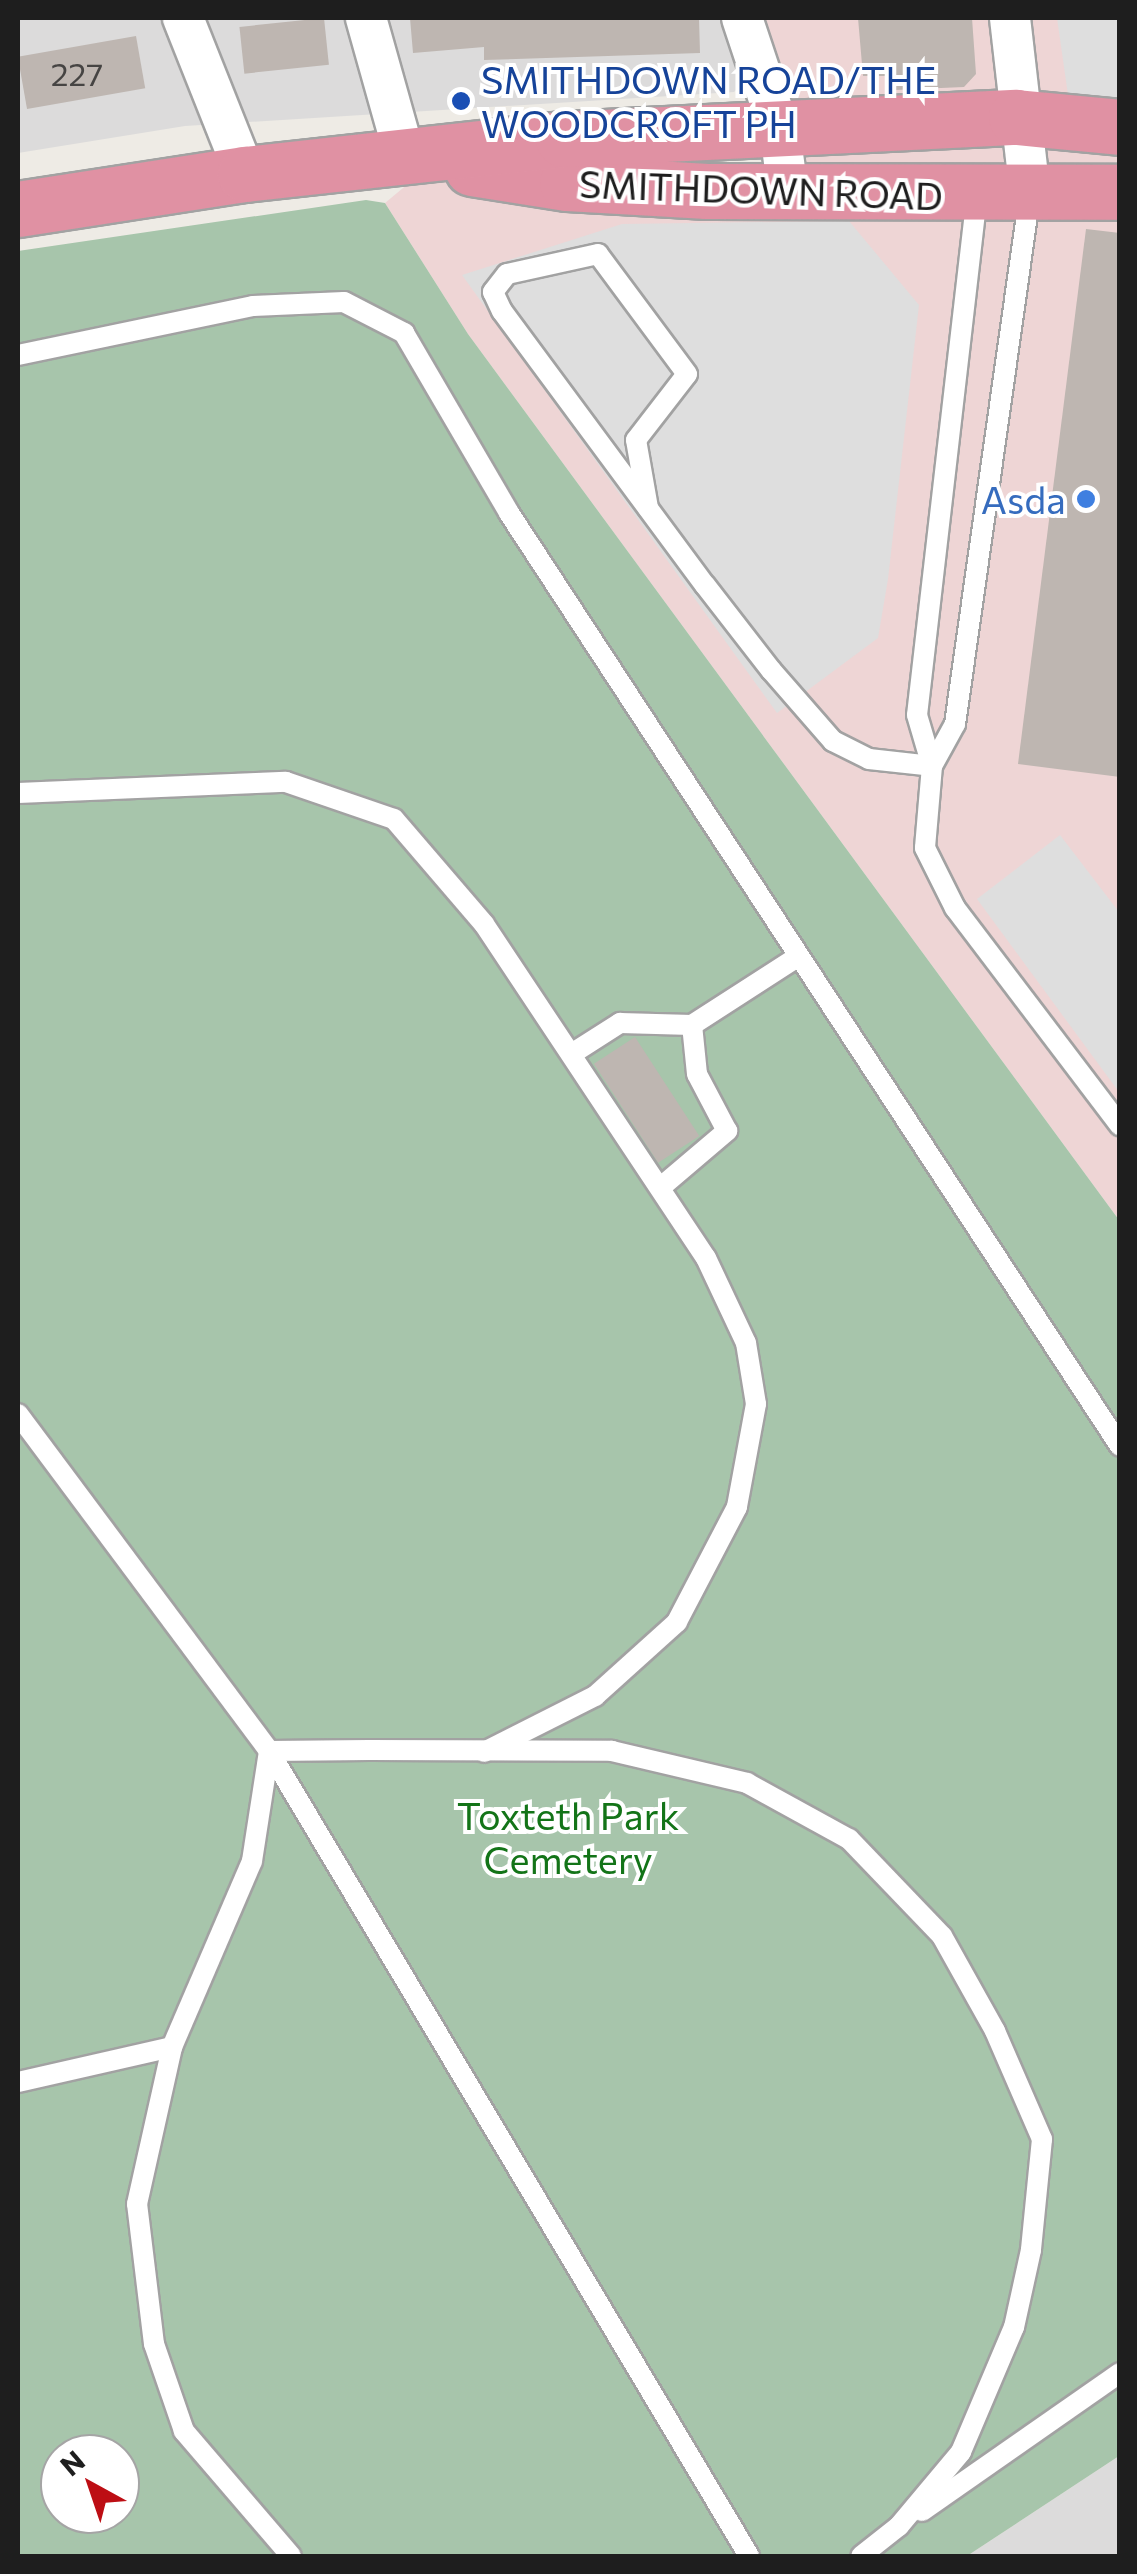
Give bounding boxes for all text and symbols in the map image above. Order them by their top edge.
house number: 227 [51,54,103,92]
place label: SMITHDOWN ROAD/THE WOODCROFT PH [481,56,936,146]
marker: SMITHDOWN ROAD/THE WOODCROFT PH [450,90,472,112]
street label: SMITHDOWN ROAD [578,160,944,218]
place label: Asda [981,476,1066,522]
marker: Asda [1075,488,1097,510]
park label: Toxteth Park Cemetery [457,1792,679,1882]
north arrow [40,2434,140,2534]
text: N [53,2443,91,2482]

